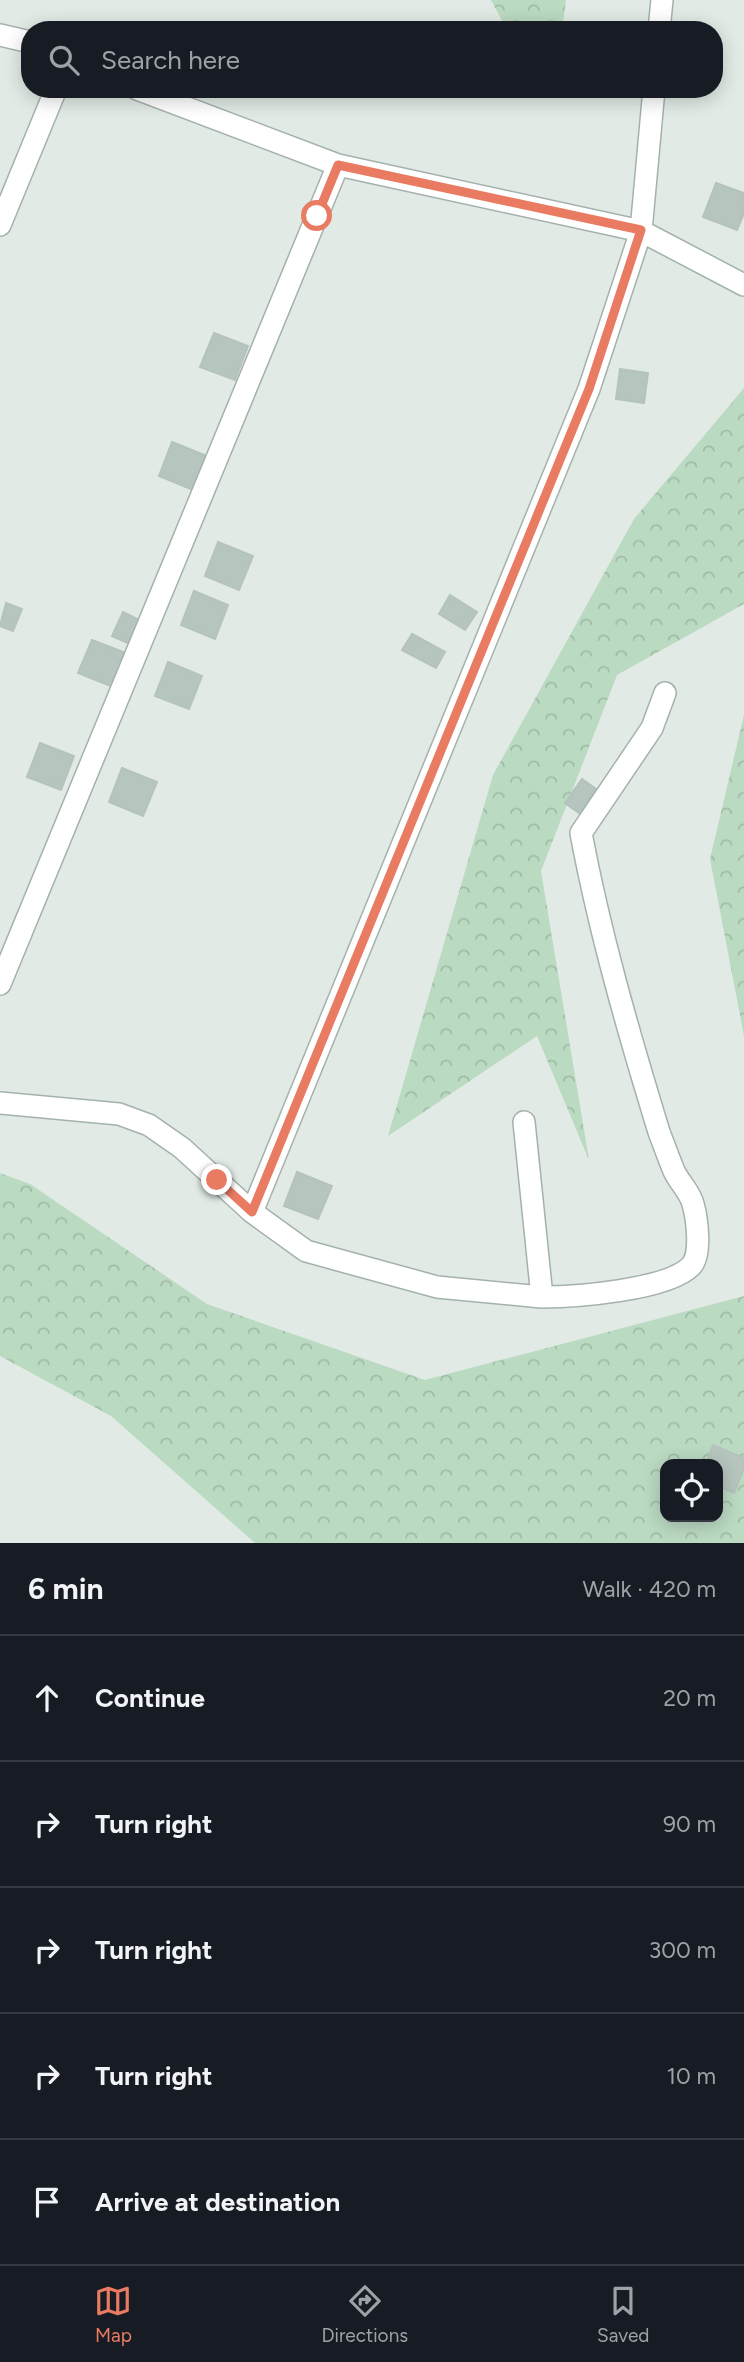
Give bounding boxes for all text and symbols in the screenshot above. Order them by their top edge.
search box [21,21,723,98]
icon: search [45,41,83,79]
text: Search here [101,44,240,76]
route start [301,200,332,231]
route end [201,1164,232,1195]
map controls [660,1459,723,1522]
button: locate [660,1459,723,1522]
text: 6 min [28,1570,104,1607]
text: Walk · 420 m [583,1575,716,1603]
icon: ahead [28,1679,66,1717]
text: Continue [95,1682,205,1714]
text: 20 m [663,1684,716,1712]
icon: right [28,1805,66,1843]
text: Turn right [95,1808,212,1840]
text: 90 m [663,1810,716,1838]
icon: right [28,1931,66,1969]
text: Turn right [95,1934,212,1966]
text: 300 m [649,1936,716,1964]
icon: right [28,2057,66,2095]
text: Turn right [95,2060,212,2092]
text: 10 m [667,2062,716,2090]
icon: arrive [28,2183,66,2221]
text: Arrive at destination [95,2186,340,2218]
tab: Map [94,2282,132,2347]
tab: Directions [321,2282,408,2347]
tab: Saved [597,2282,649,2347]

